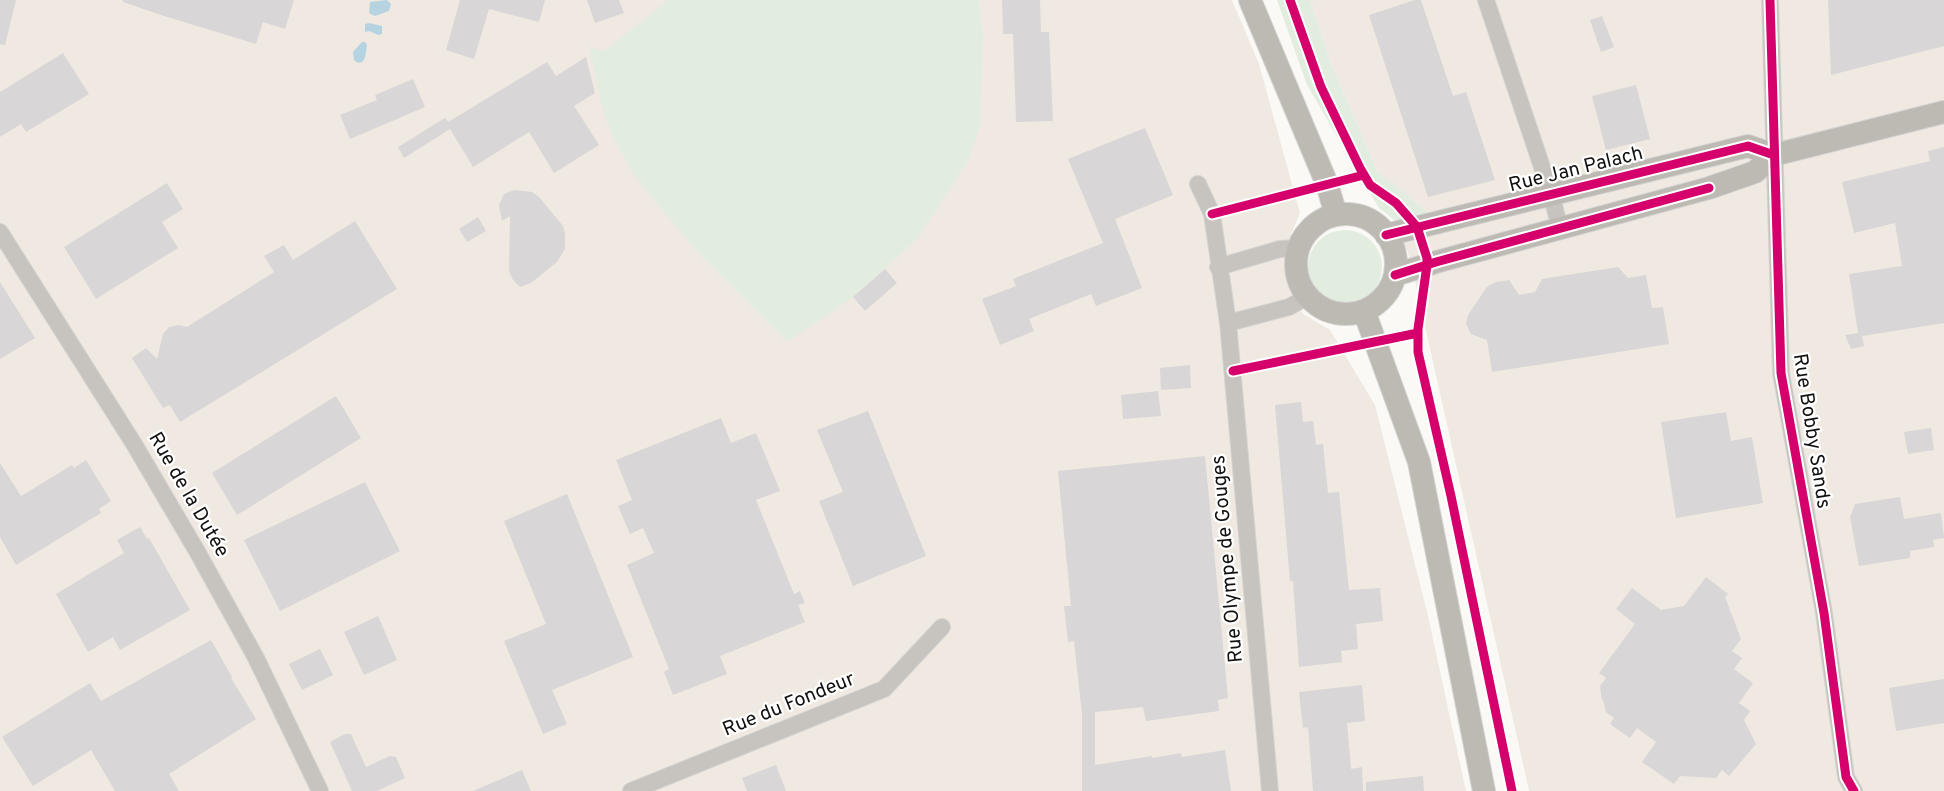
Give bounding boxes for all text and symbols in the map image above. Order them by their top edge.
street label: Rue Jan Palach [1506,141,1646,199]
street label: Rue Bobby Sands [1786,352,1836,510]
street label: Rue de la Dutée [142,428,234,562]
street label: Rue Olympe de Gouges [1206,454,1250,664]
street label: Rue du Fondeur [719,667,859,743]

